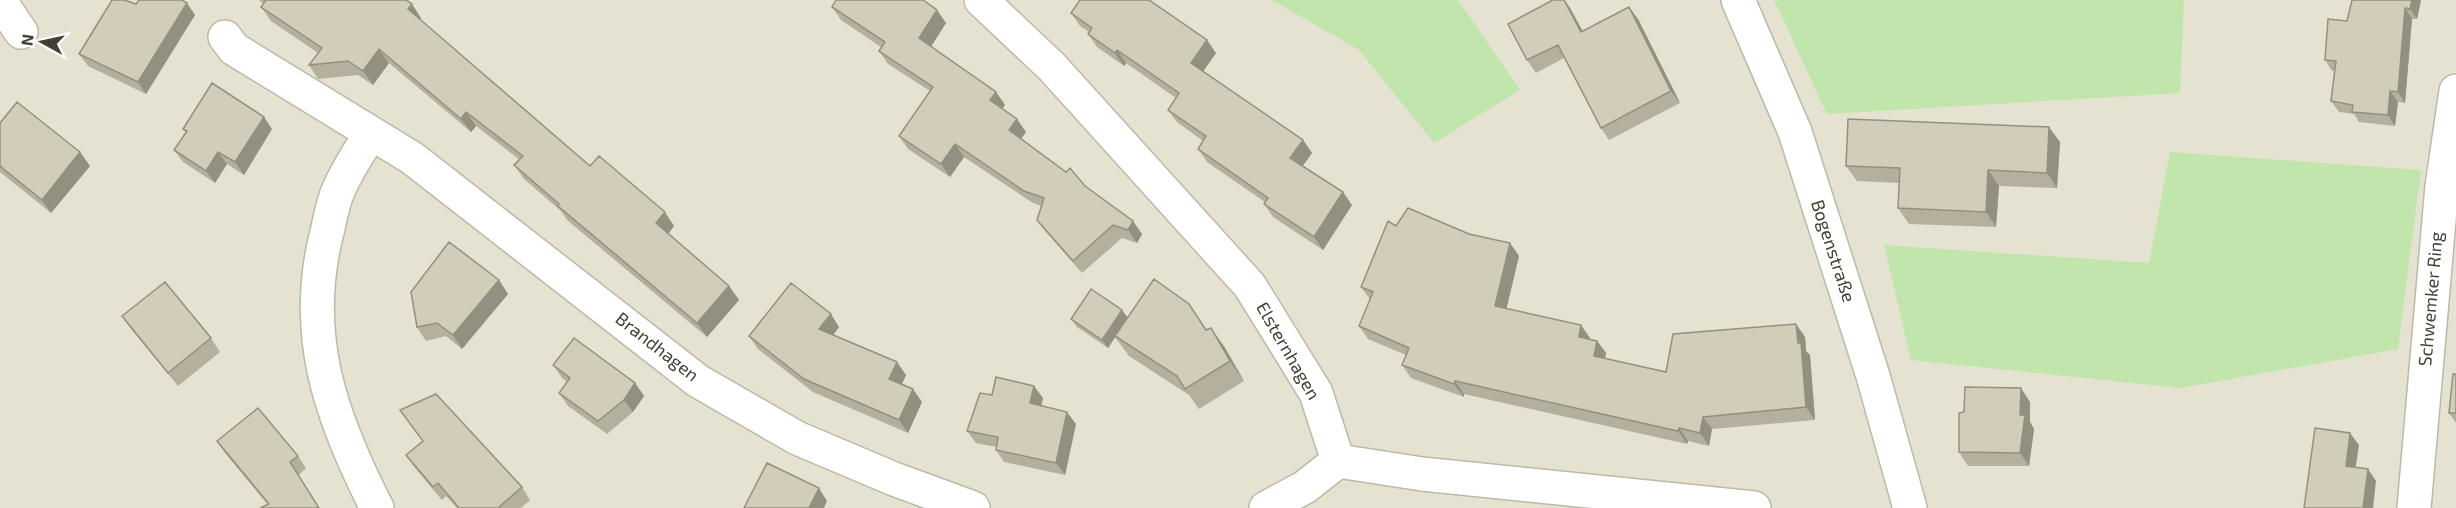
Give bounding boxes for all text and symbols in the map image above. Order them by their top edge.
north arrow [12,12,72,72]
text: N [16,33,37,47]
street label: Bogenstraße [1807,197,1861,305]
street label: Schwemker Ring [2413,231,2447,367]
street label: Elsternhagen [1252,298,1326,403]
street label: Brandhagen [612,307,704,385]

